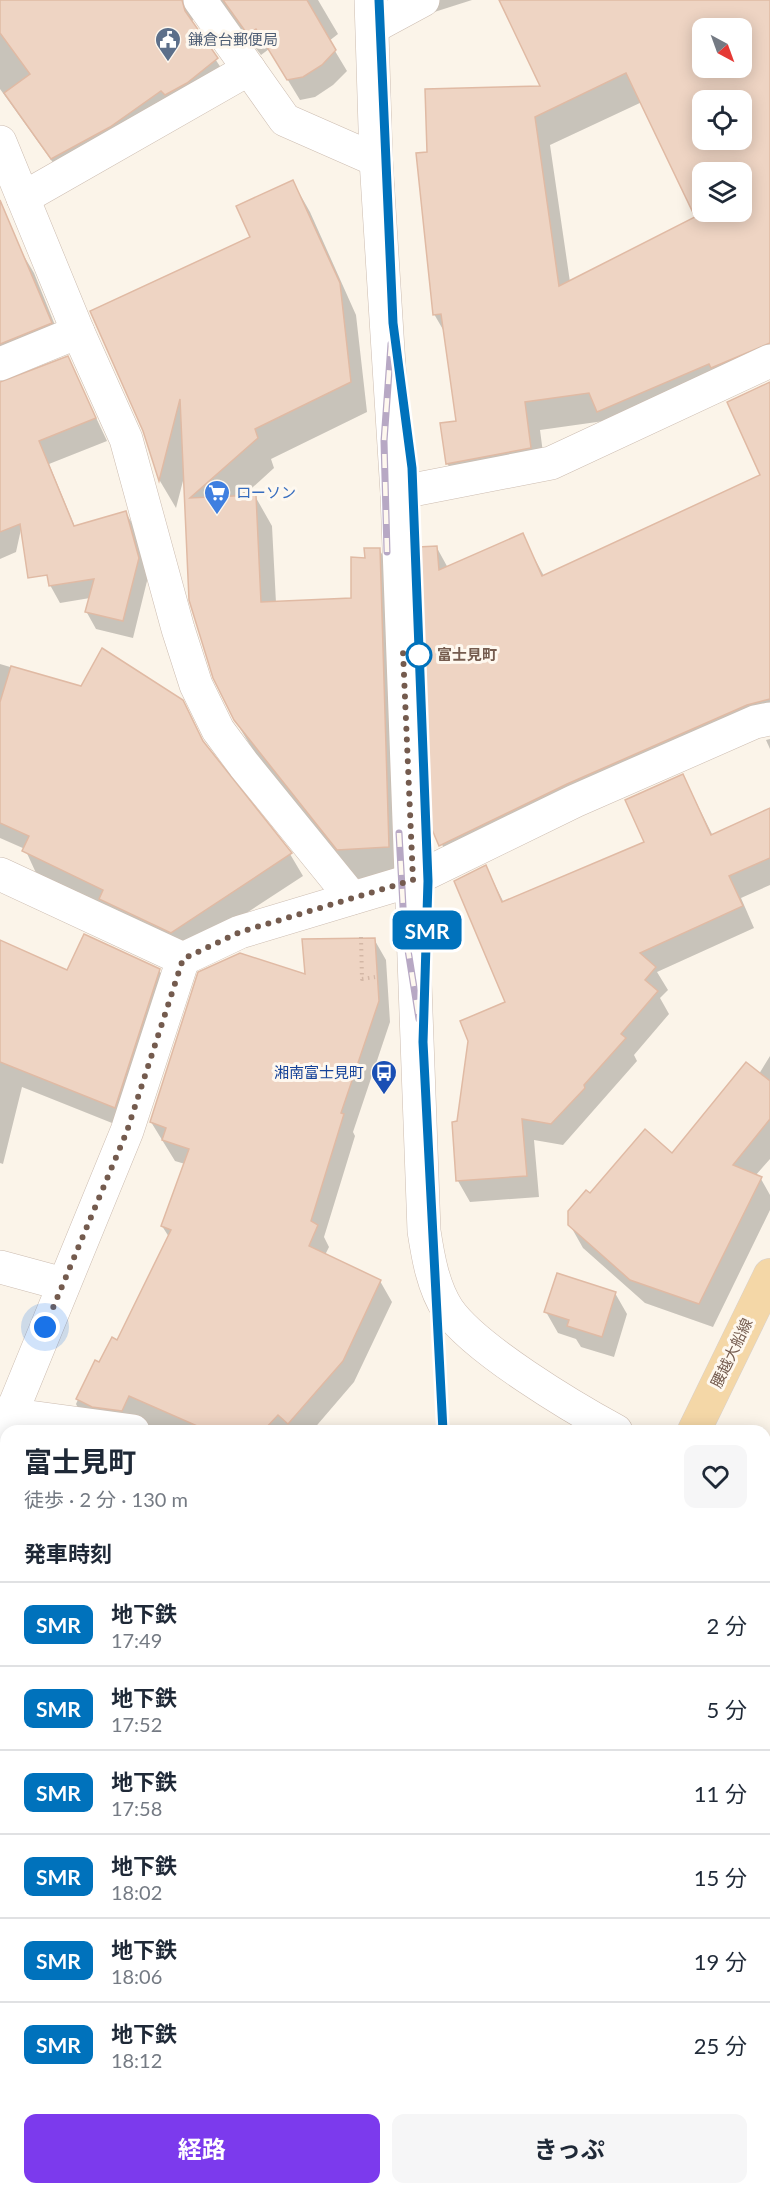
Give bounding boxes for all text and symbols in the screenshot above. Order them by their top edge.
north arrow [692,18,752,78]
map controls [692,18,752,222]
public building icon: 鎌倉台郵便局 [153,25,183,63]
place label: 鎌倉台郵便局 [188,30,278,48]
button: locate [692,90,752,150]
button: layers [692,162,752,222]
supermarket icon: ローソン [202,478,232,516]
place label: ローソン [236,483,296,501]
marker: 富士見町 [406,642,432,668]
place label: 富士見町 [437,645,497,663]
line badge: SMR [392,910,462,950]
text: SMR [405,918,449,943]
bus stop icon: 湘南富士見町 [369,1058,399,1096]
place label: 湘南富士見町 [274,1063,364,1081]
your location [30,1312,60,1342]
street label: 腰越大船線 [707,1315,756,1390]
text: 富士見町 [24,1444,136,1478]
button: heart [684,1445,747,1508]
text: 徒歩 · 2 分 · 130 m [24,1487,188,1511]
text: 発車時刻 [24,1540,112,1567]
text: 地下鉄 [111,1600,177,1627]
text: SMR [36,1612,81,1637]
text: 2 分 [707,1612,747,1639]
text: 17:49 [111,1628,162,1652]
text: 地下鉄 [111,1684,177,1711]
text: SMR [36,1696,81,1721]
text: 5 分 [707,1696,747,1723]
text: 17:52 [111,1712,162,1736]
text: 地下鉄 [111,1768,177,1795]
text: SMR [36,1780,81,1805]
text: 11 分 [694,1780,747,1807]
text: 17:58 [111,1796,162,1820]
text: 地下鉄 [111,1852,177,1879]
text: SMR [36,1864,81,1889]
text: 15 分 [694,1864,747,1891]
text: 18:02 [111,1880,162,1904]
text: 地下鉄 [111,1936,177,1963]
text: SMR [36,1948,81,1973]
text: 19 分 [694,1948,747,1975]
text: 18:06 [111,1964,162,1988]
text: 地下鉄 [111,2020,177,2047]
text: SMR [36,2032,81,2057]
text: 25 分 [694,2032,747,2059]
text: 18:12 [111,2048,162,2072]
button: 経路 [24,2114,380,2183]
button: きっぷ [392,2114,747,2183]

